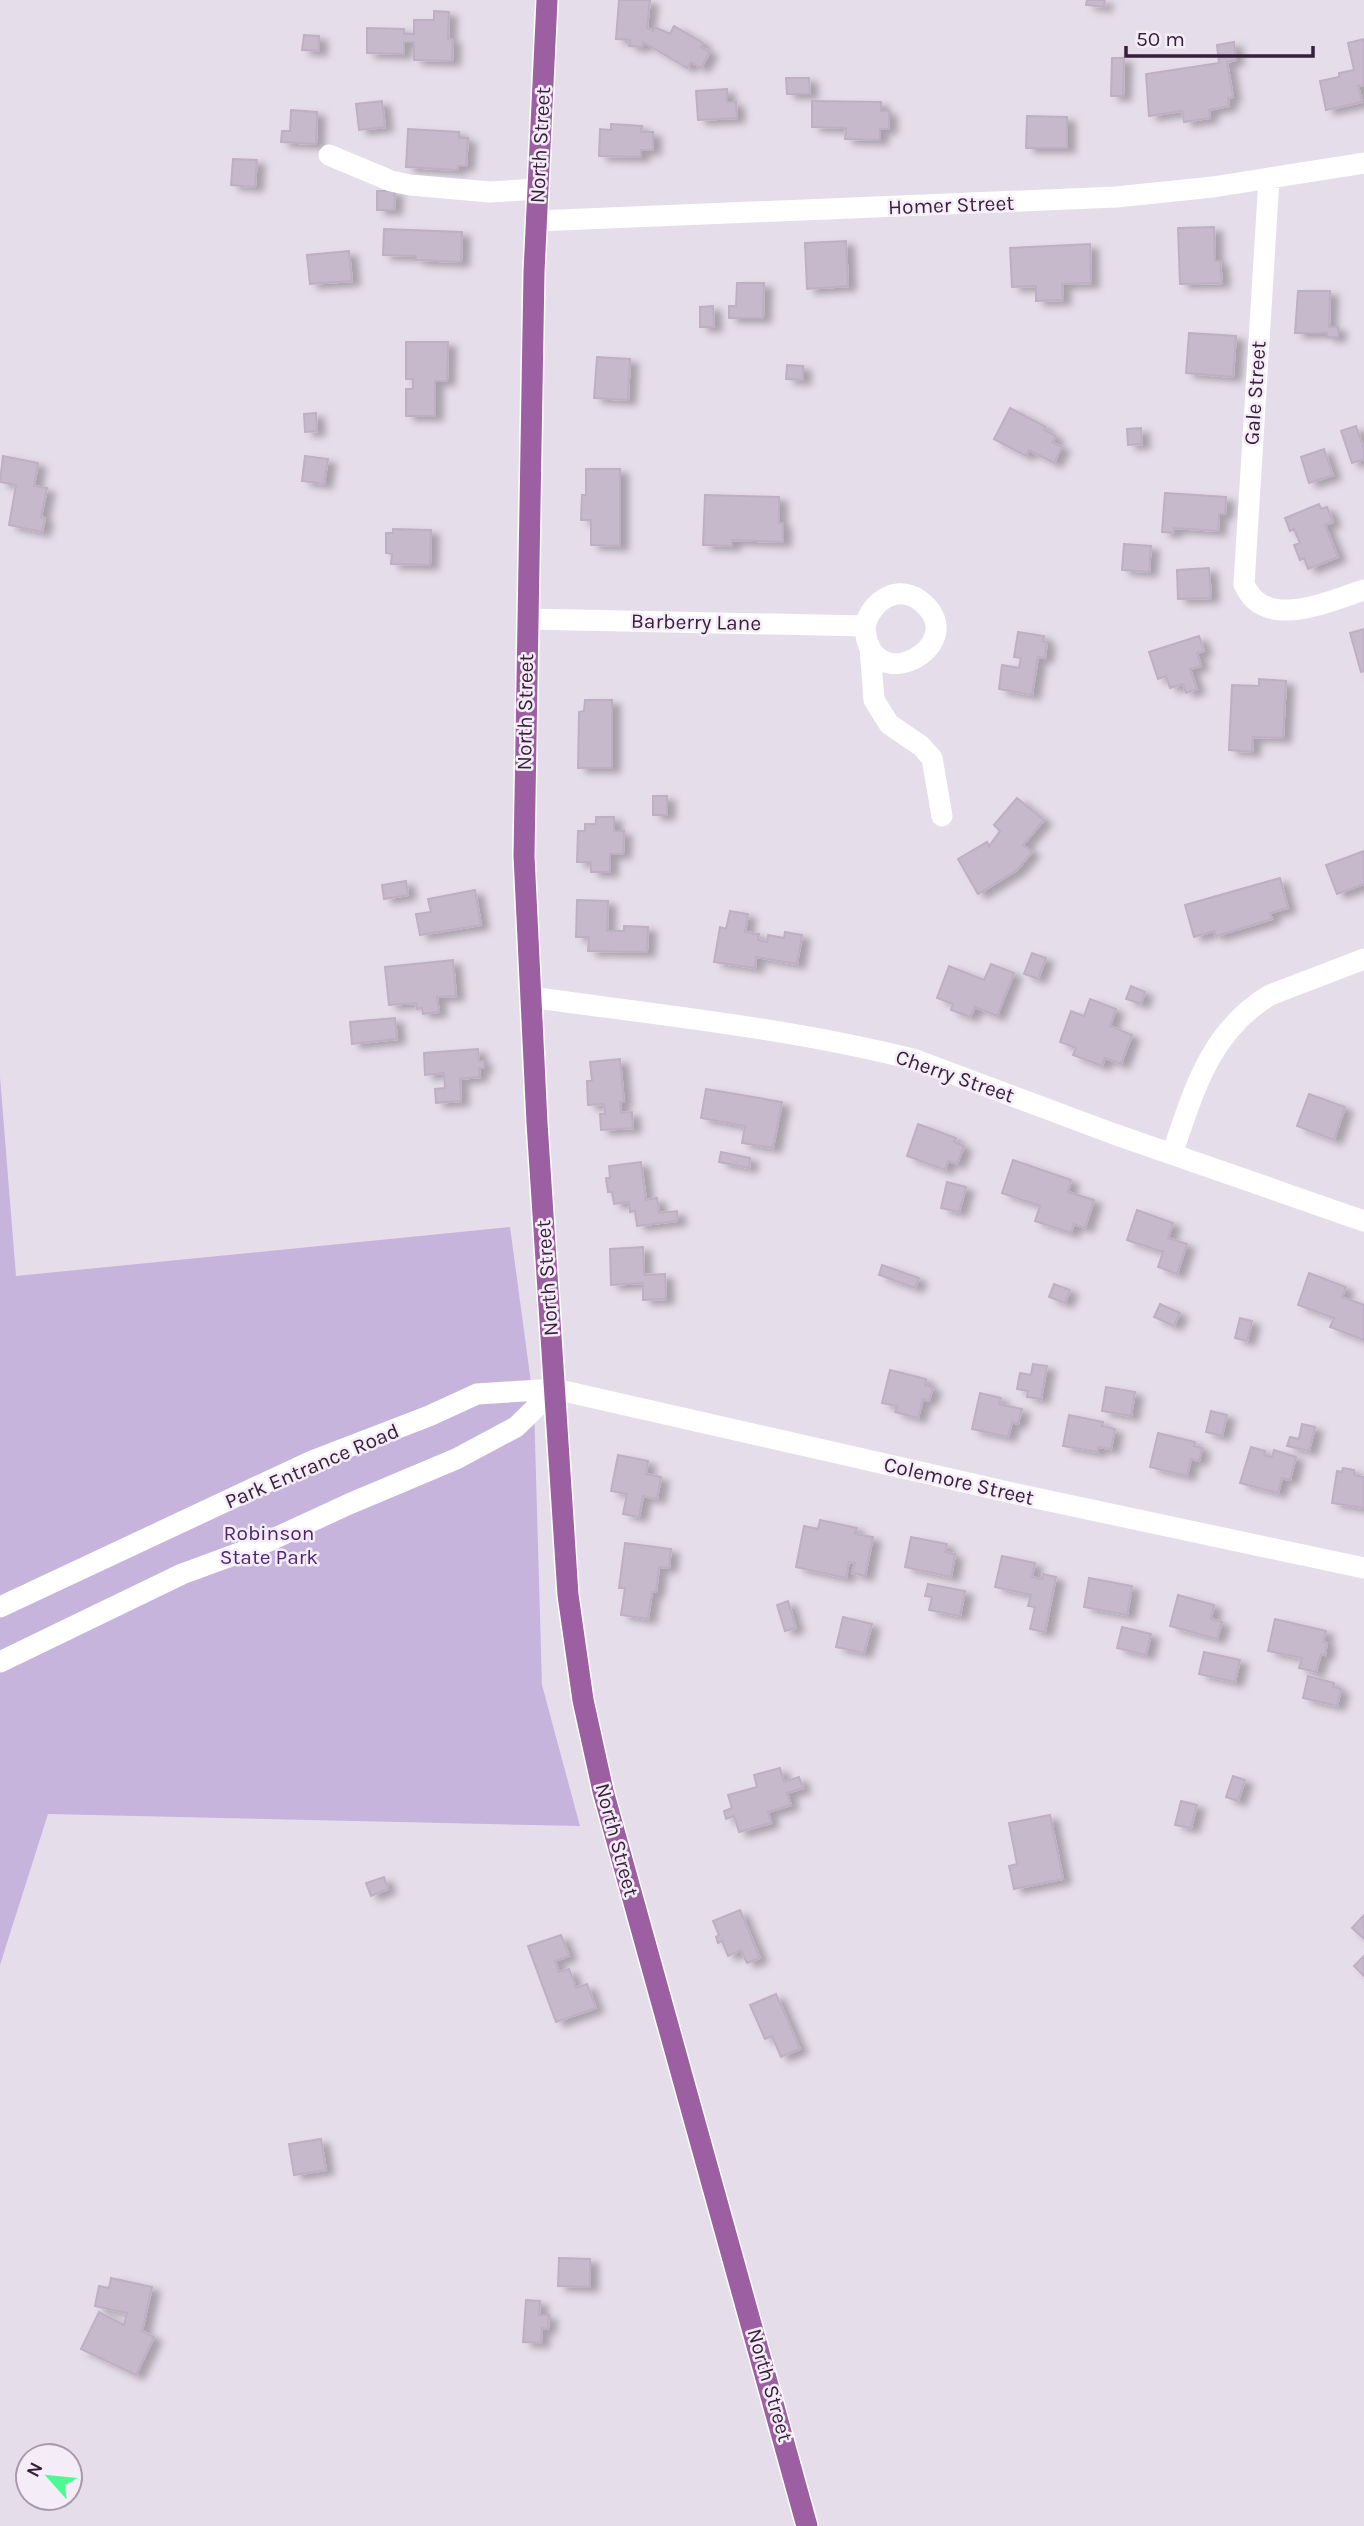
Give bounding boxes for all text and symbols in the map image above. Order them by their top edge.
scale bar [1126,14,1313,58]
text: 50 m [1136,27,1185,51]
street label: North Street [525,86,555,204]
street label: Homer Street [888,191,1015,219]
street label: Gale Street [1239,340,1271,446]
street label: Barberry Lane [631,609,761,635]
street label: North Street [512,653,538,771]
street label: Cherry Street [893,1044,1018,1108]
street label: North Street [531,1219,563,1337]
street label: Park Entrance Road [221,1418,403,1514]
street label: Colemore Street [882,1452,1036,1510]
park label: Robinson State Park [220,1521,318,1569]
street label: North Street [590,1781,644,1900]
street label: North Street [742,2326,798,2444]
north arrow [14,2442,84,2512]
text: N [22,2459,48,2481]

